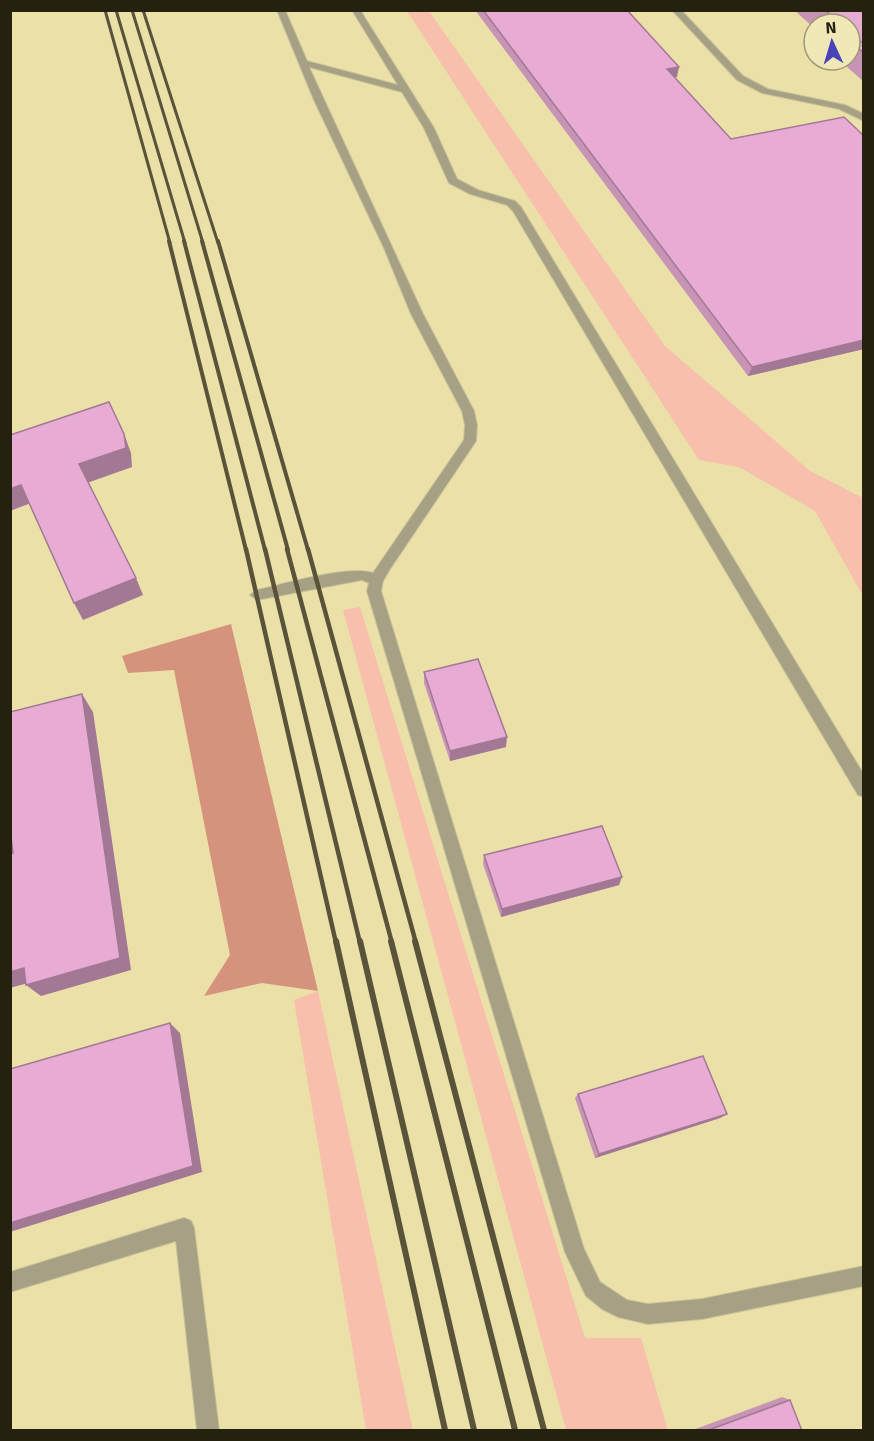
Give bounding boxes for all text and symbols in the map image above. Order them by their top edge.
north arrow [802,12,862,72]
text: N [825,18,837,38]

